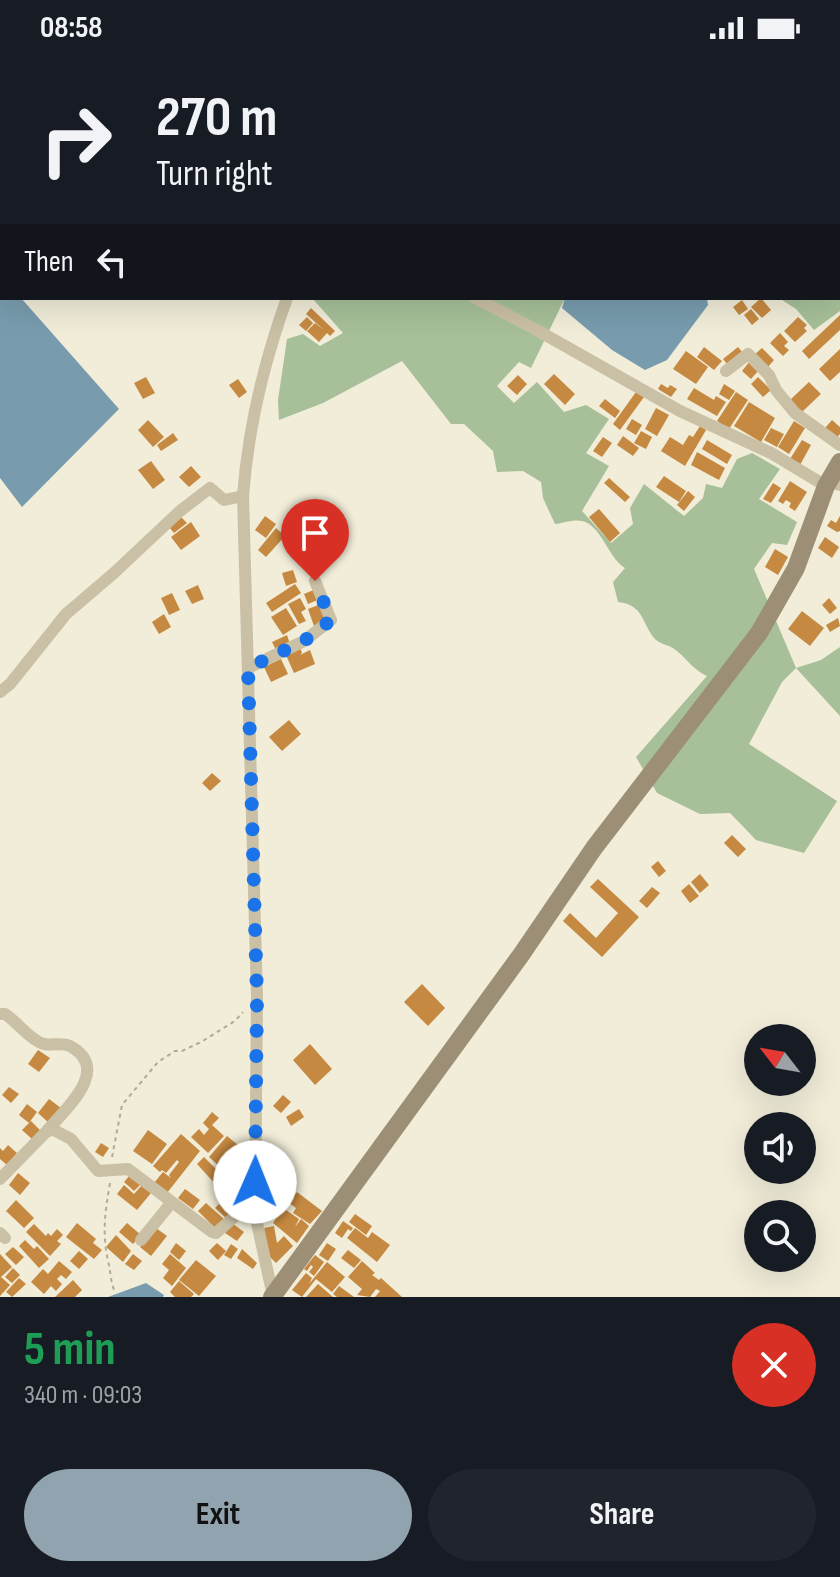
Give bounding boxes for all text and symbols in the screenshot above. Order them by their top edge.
text: 08:58 [40,10,102,46]
text: 270 m [156,85,277,152]
icon: right [24,88,128,192]
text: Turn right [156,153,273,196]
icon: left [90,240,134,284]
text: Then [24,244,74,280]
pin [281,499,349,581]
icon: arrive [293,511,337,555]
north arrow [744,1024,816,1096]
map controls [744,1024,816,1272]
button: sound [744,1112,816,1184]
position arrow [213,1140,297,1224]
button: search [744,1200,816,1272]
text: 5 min [24,1321,116,1378]
button: close [732,1323,816,1407]
text: 340 m · 09:03 [24,1380,142,1411]
button: Exit [24,1469,412,1561]
button: Share [428,1469,816,1561]

